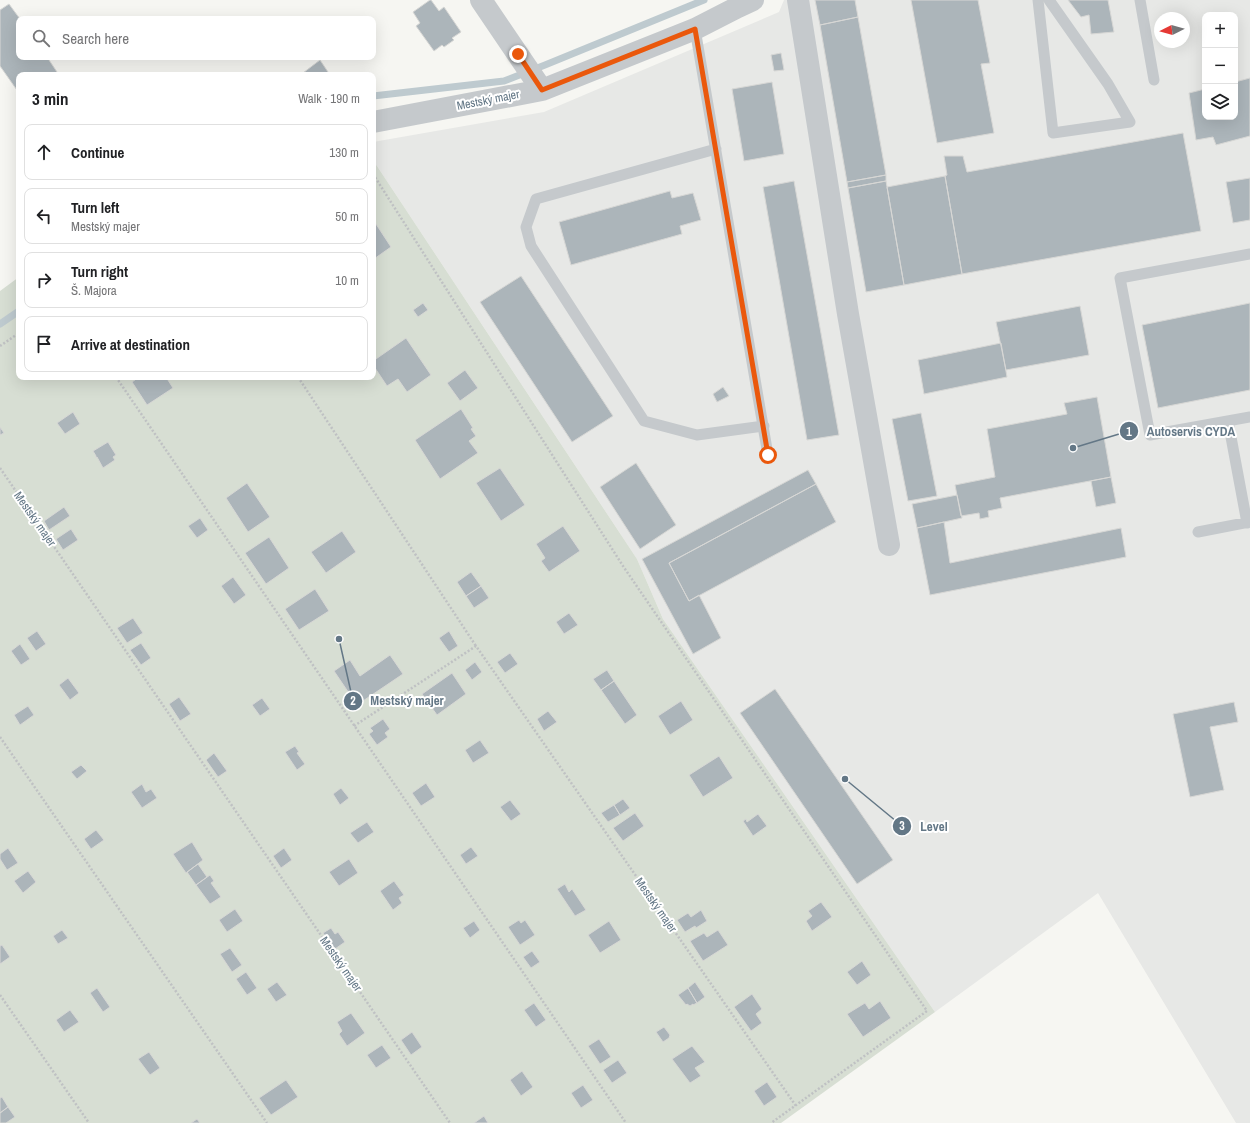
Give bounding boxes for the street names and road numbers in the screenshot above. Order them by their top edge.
street label: Mestský majer [455,86,521,114]
street label: Mestský majer [10,488,60,550]
street label: Mestský majer [631,874,681,936]
street label: Mestský majer [316,933,366,995]

